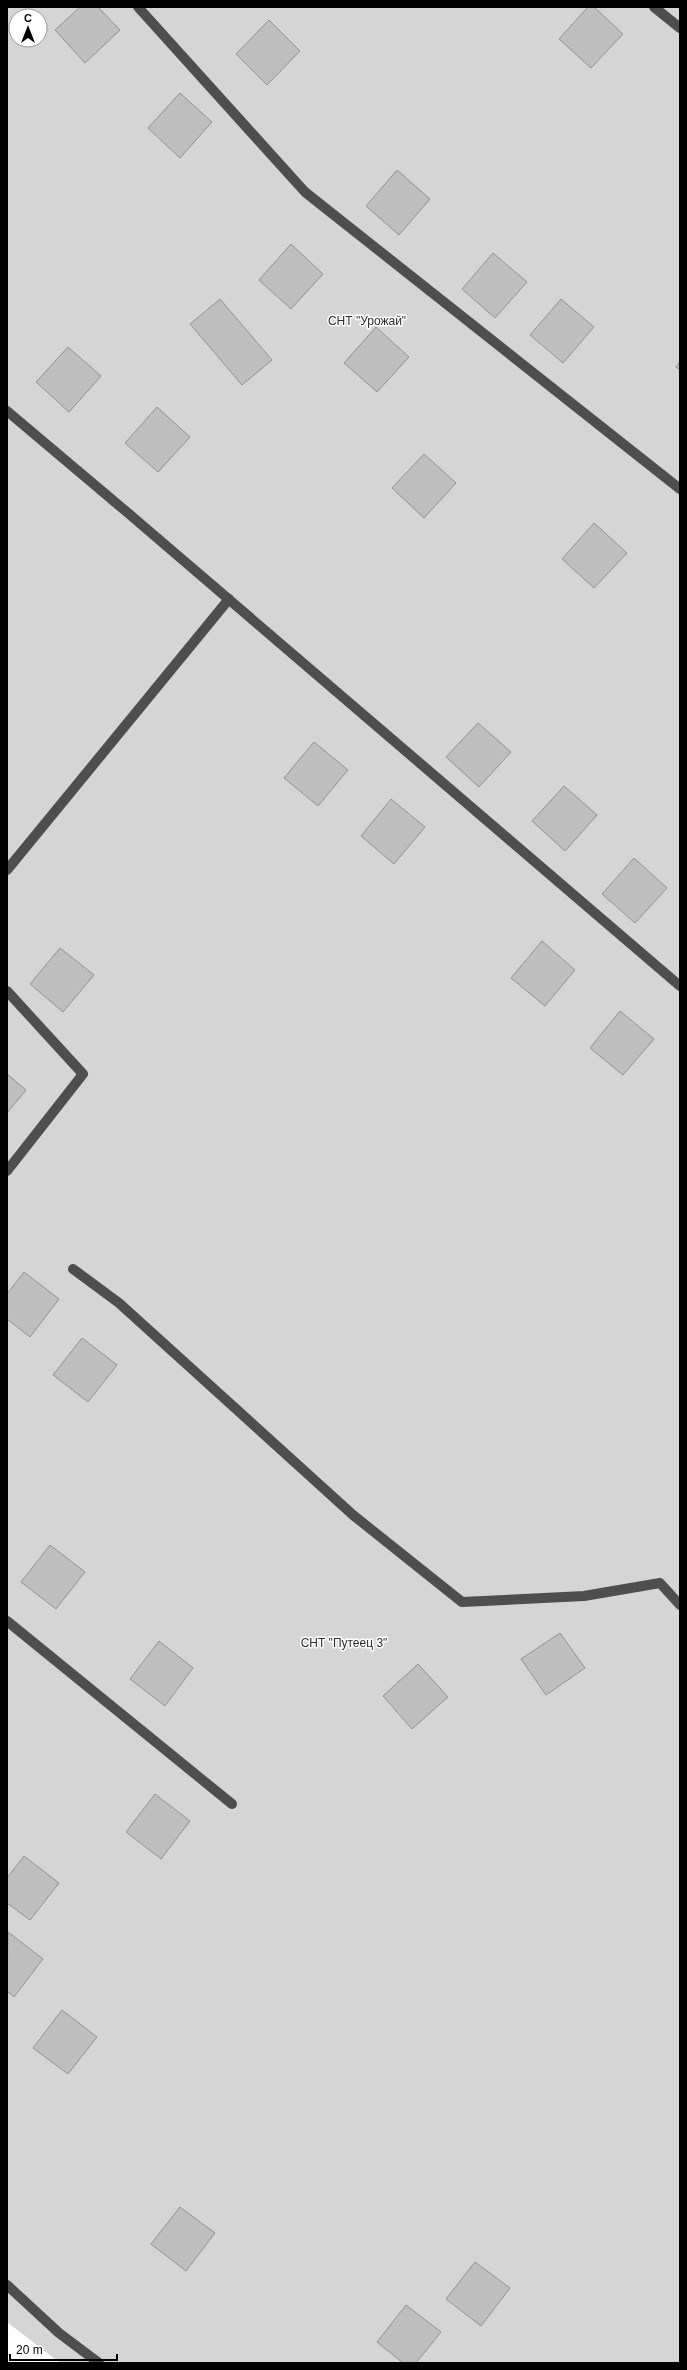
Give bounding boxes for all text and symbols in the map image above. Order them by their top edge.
north arrow [8,8,48,48]
text: С [24,12,32,24]
park label: СНТ "Урожай" [328,314,406,328]
park label: СНТ "Путеец 3" [301,1636,387,1650]
scale bar [10,2336,117,2362]
text: 20 m [16,2343,43,2357]

